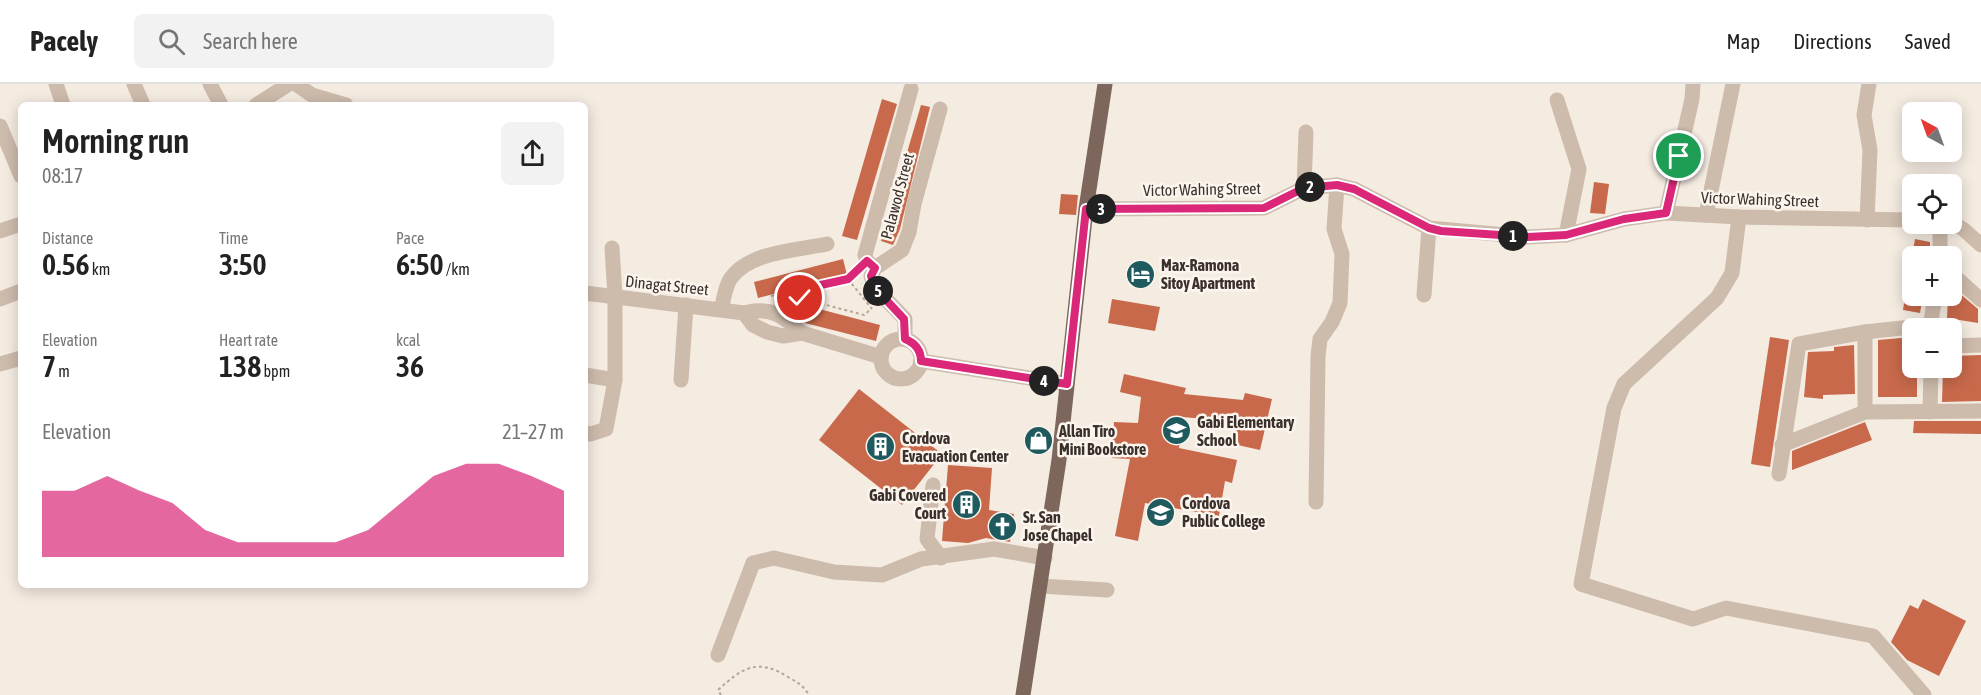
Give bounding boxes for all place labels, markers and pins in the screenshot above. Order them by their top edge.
pin [1653,130,1704,181]
pin: 2 [1295,172,1325,202]
pin: 3 [1086,194,1116,224]
pin: 1 [1498,221,1528,251]
place label: Max-Ramona Sitoy Apartment [1161,256,1256,292]
hotel icon: Max-Ramona Sitoy Apartment [1124,258,1156,290]
pin [774,272,825,323]
pin: 5 [863,276,893,306]
pin: 4 [1029,366,1059,396]
place label: Gabi Elementary School [1197,413,1295,449]
school or university icon: Gabi Elementary School [1160,415,1192,447]
place label: Allan Tiro Mini Bookstore [1058,422,1146,458]
shop icon: Allan Tiro Mini Bookstore [1022,424,1054,456]
place label: Cordova Evacuation Center [902,429,1008,465]
building icon: Cordova Evacuation Center [865,431,897,463]
place label: Gabi Covered Court [869,486,946,522]
building icon: Gabi Covered Court [951,488,983,520]
place label: Cordova Public College [1182,494,1265,530]
school or university icon: Cordova Public College [1145,496,1177,528]
place label: Sr. San Jose Chapel [1022,508,1093,544]
church icon: Sr. San Jose Chapel [986,510,1018,542]

